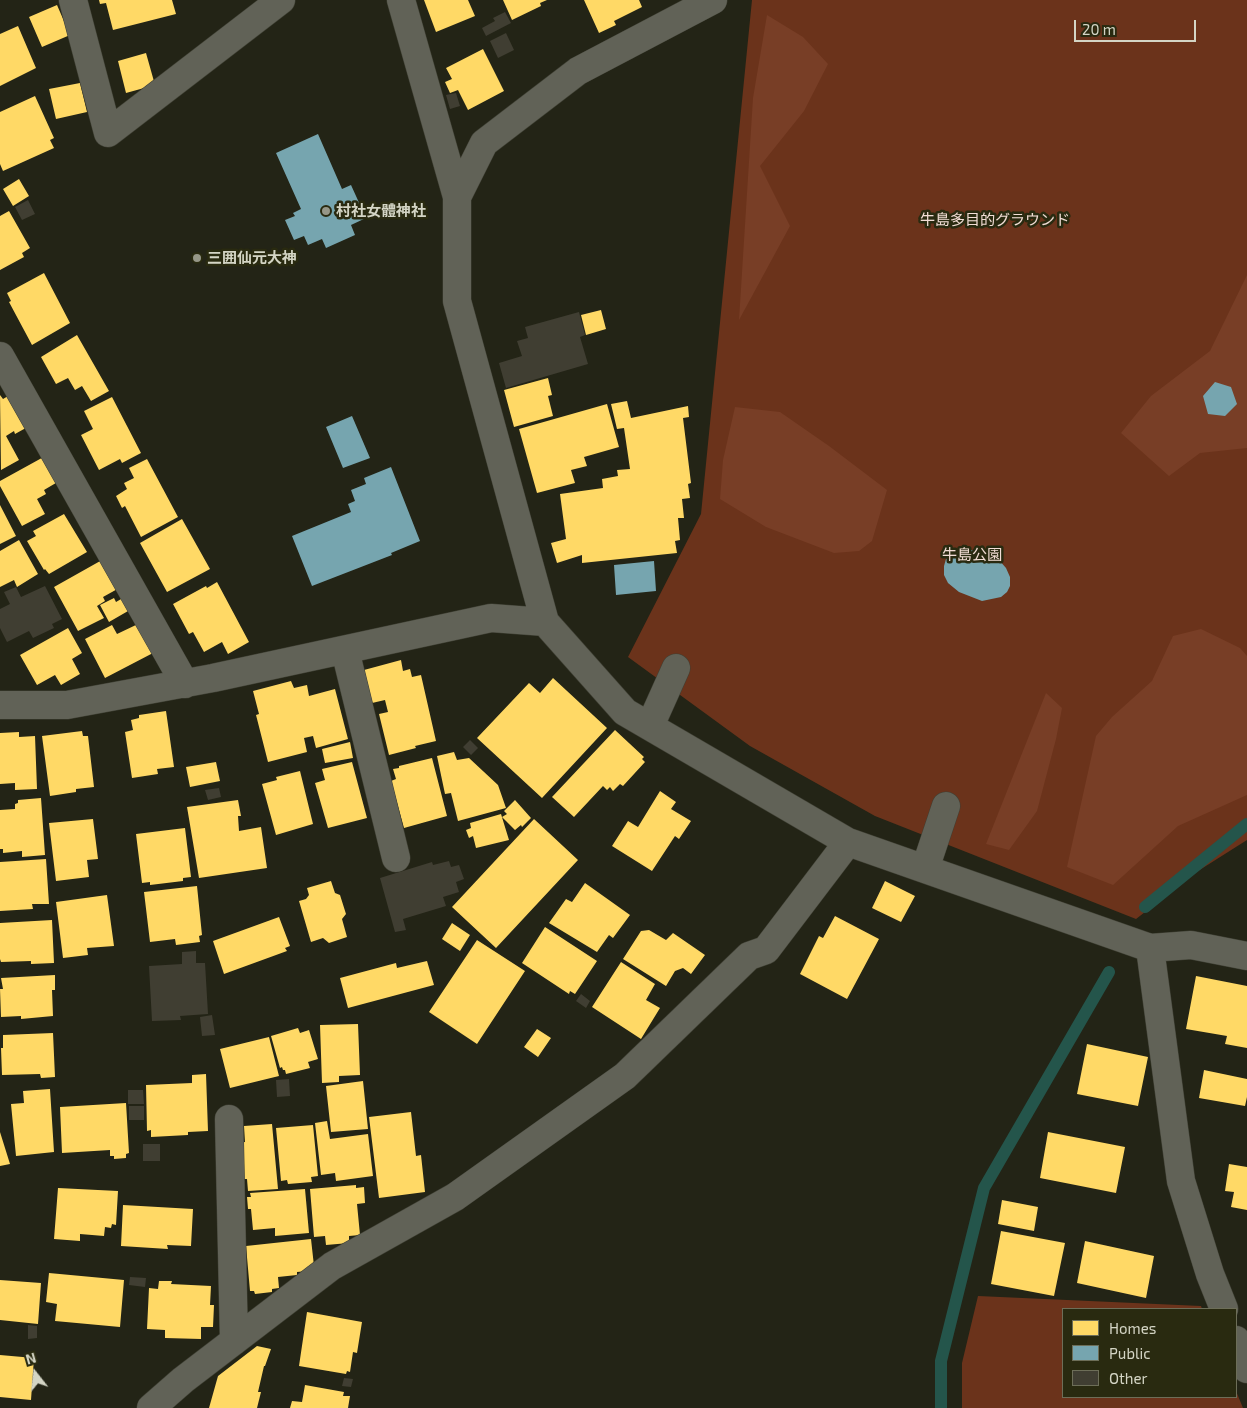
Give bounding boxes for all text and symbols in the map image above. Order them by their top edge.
scale bar [1077,10,1200,42]
text: 20 m [1082,20,1116,38]
place label: 村社女體神社 [336,202,426,220]
marker: 村社女體神社 [320,205,332,217]
park label: 牛島多目的グラウンド [920,211,1070,229]
place label: 三囲仙元大神 [207,249,297,267]
marker: 三囲仙元大神 [191,252,203,264]
park label: 牛島公園 [942,546,1002,564]
legend [1062,1308,1237,1398]
text: Homes [1109,1319,1156,1337]
text: Public [1109,1344,1150,1362]
north arrow [10,1348,60,1398]
text: N [24,1349,38,1368]
text: Other [1109,1369,1148,1387]

